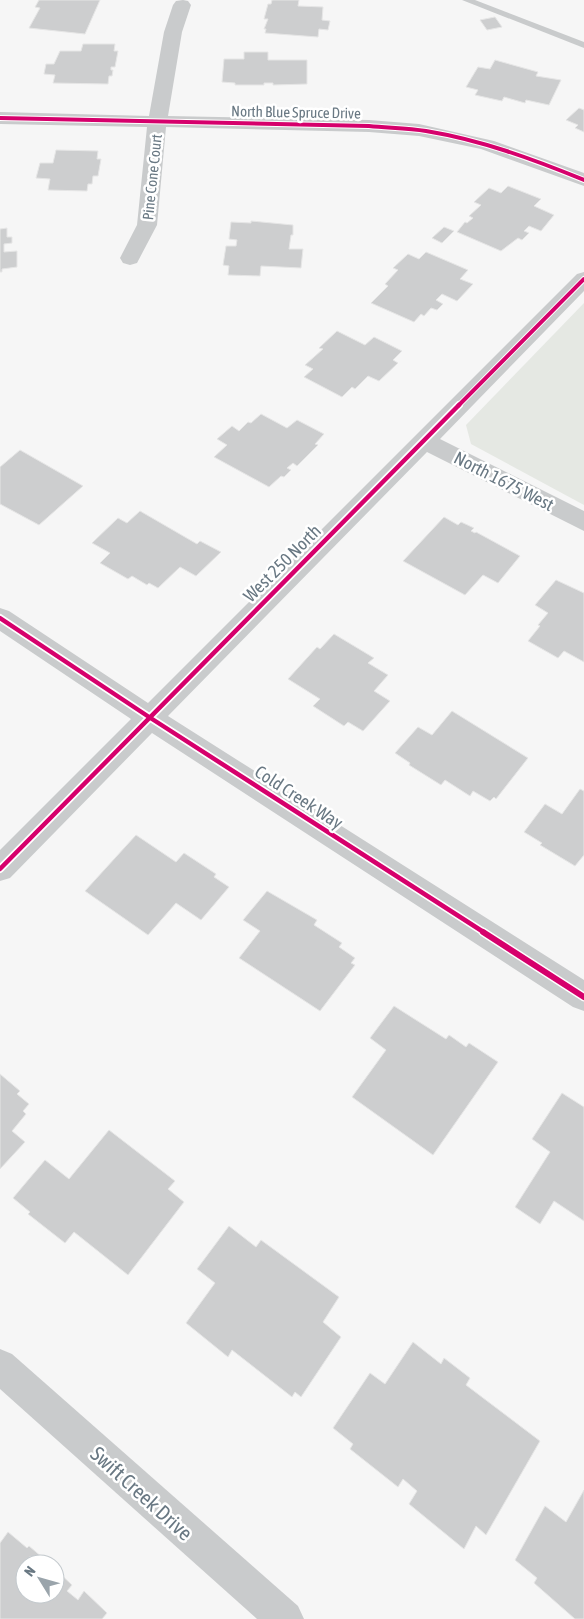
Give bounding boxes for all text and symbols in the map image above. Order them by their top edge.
street label: North Blue Spruce Drive [231,102,361,122]
street label: Pine Cone Court [139,133,165,221]
street label: North 1675 West [451,447,557,515]
street label: West 250 North [239,520,325,606]
street label: Cold Creek Way [251,761,347,833]
street label: Swift Creek Drive [86,1441,198,1545]
north arrow [15,1554,65,1604]
text: N [21,1563,38,1579]

